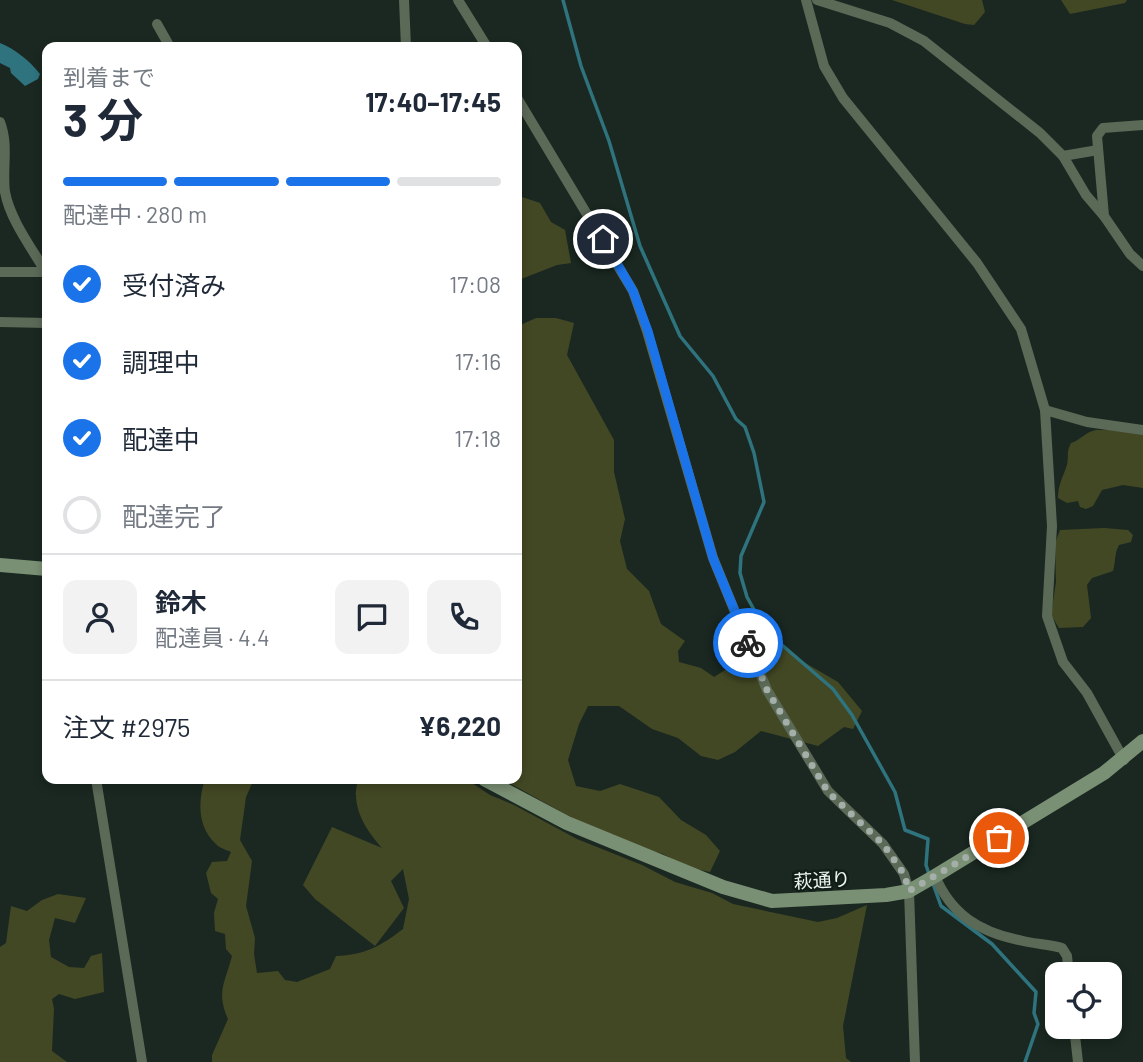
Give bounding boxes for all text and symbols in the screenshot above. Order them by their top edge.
text: 到着まで [63,63,155,91]
text: 17:40–17:45 [365,86,501,117]
text: 3 分 [63,91,143,146]
text: 配達中 · 280 m [63,200,207,228]
pin [573,209,633,269]
icon: home [584,220,622,258]
icon: check [63,265,101,303]
text: 受付済み [122,269,226,300]
text: 17:08 [449,270,501,298]
icon: check [63,342,101,380]
text: 調理中 [122,346,200,377]
text: 17:16 [454,347,501,375]
icon: check [63,419,101,457]
text: 配達中 [122,423,200,454]
text: 17:18 [454,424,501,452]
text: 配達完了 [122,500,226,531]
button: person [63,580,137,654]
button: chat [335,580,409,654]
button: phone [427,580,501,654]
text: 鈴木 [155,586,207,617]
courier [713,608,783,678]
text: 配達員 · 4.4 [155,623,270,651]
icon: bike [729,624,767,662]
text: ¥6,220 [418,710,501,741]
text: 注文 #2975 [63,711,190,742]
pin [969,808,1029,868]
icon: bag [980,819,1018,857]
street label: 萩通り [793,867,851,892]
map controls [1045,962,1122,1039]
button: locate [1045,962,1122,1039]

